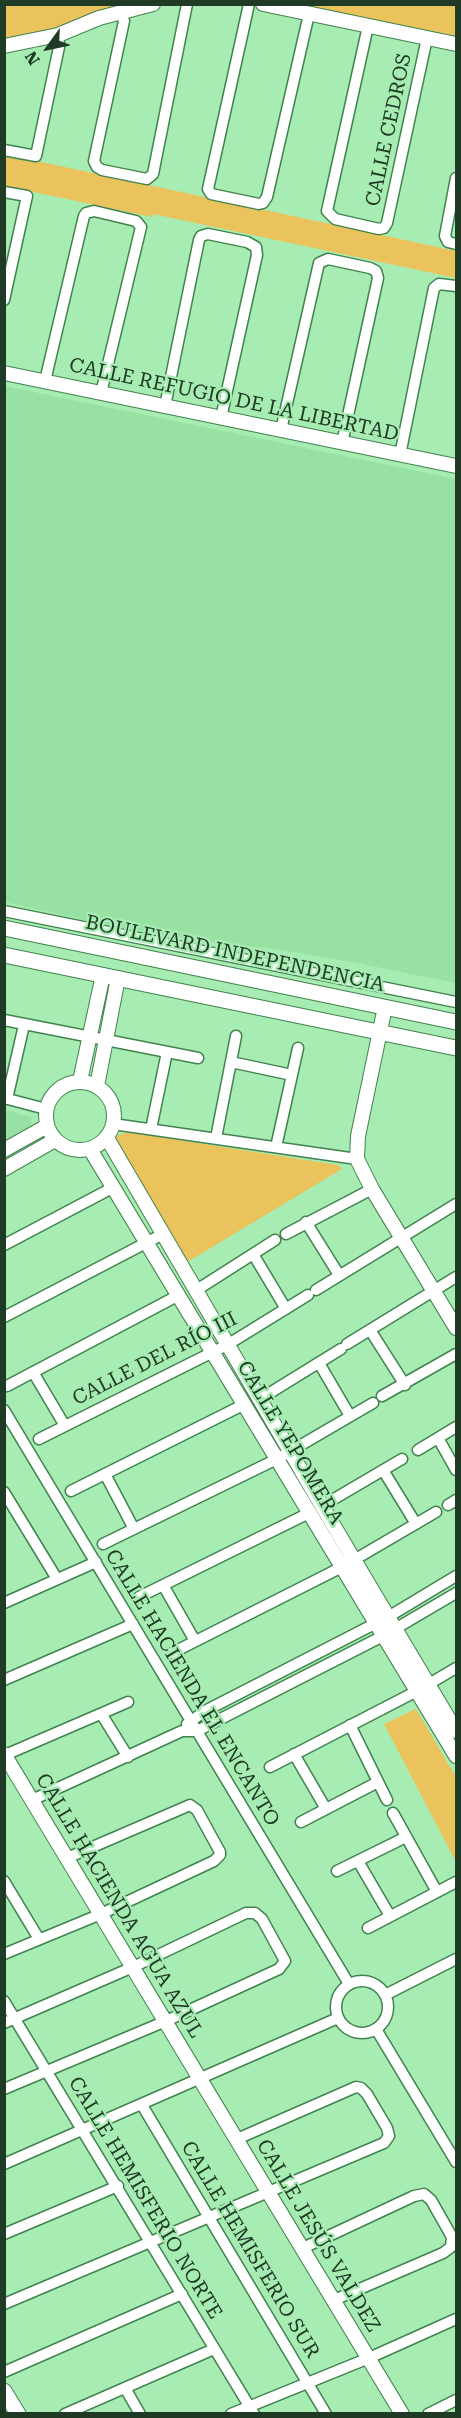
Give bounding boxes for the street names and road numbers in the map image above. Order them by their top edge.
street label: CALLE CEDROS [361,51,417,209]
street label: CALLE REFUGIO DE LA LIBERTAD [67,353,401,447]
street label: BOULEVARD INDEPENDENCIA [83,911,387,997]
street label: CALLE DEL RÍO III [69,1307,241,1411]
street label: CALLE YEPOMERA [232,1357,348,1529]
street label: CALLE HACIENDA EL ENCANTO [100,1545,284,1831]
street label: CALLE HACIENDA AGUA AZUL [30,1769,208,2043]
street label: CALLE HEMISFERIO NORTE [63,2073,227,2323]
street label: CALLE JESÚS VALDEZ [251,2135,385,2337]
street label: CALLE HEMISFERIO SUR [176,2137,324,2363]

